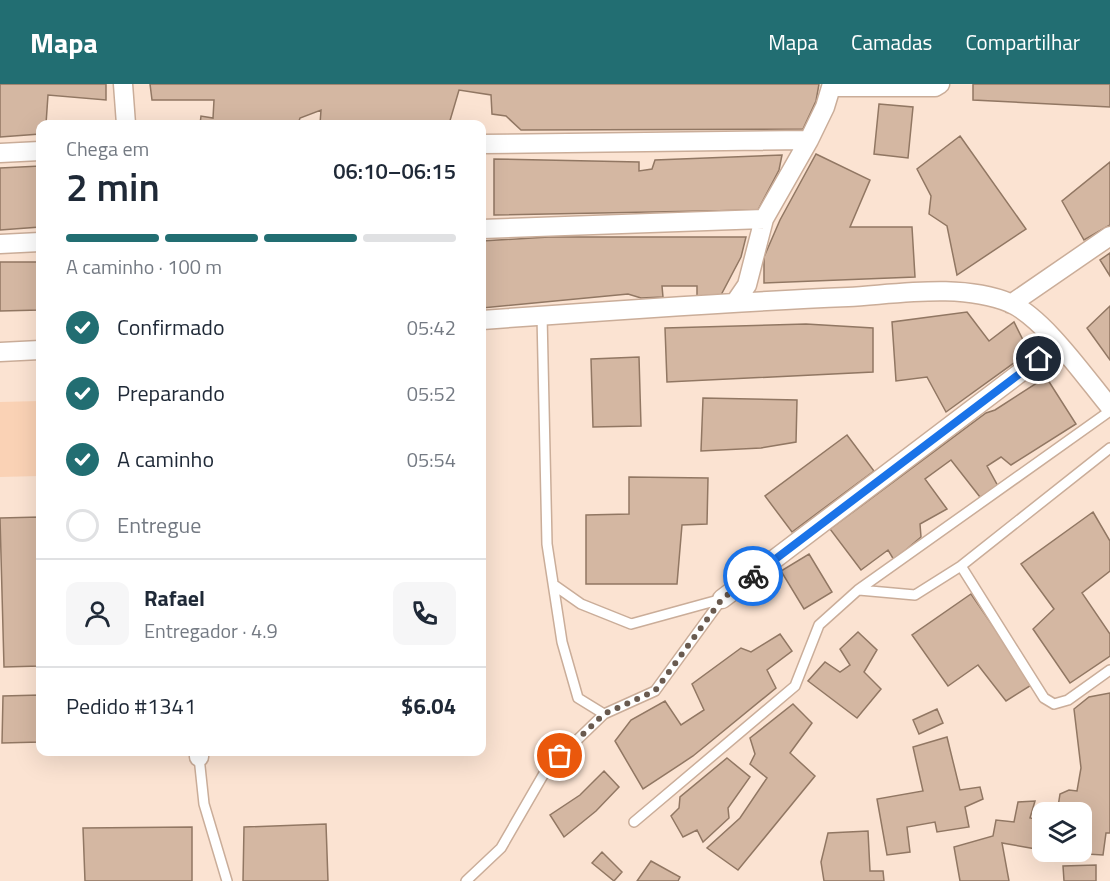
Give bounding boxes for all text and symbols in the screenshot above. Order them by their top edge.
text: Mapa [30,21,98,64]
text: Mapa [768,26,818,58]
text: Camadas [851,26,932,58]
text: Compartilhar [965,26,1080,58]
text: Chega em [66,133,149,164]
text: 06:10–06:15 [333,154,456,188]
text: 2 min [66,157,160,216]
text: A caminho · 100 m [66,251,222,282]
text: Confirmado [117,310,225,344]
icon: check [66,311,99,344]
text: 05:42 [407,312,456,343]
pin [1013,333,1064,384]
icon: home [1022,342,1055,375]
text: Preparando [117,376,225,410]
icon: check [66,377,99,410]
text: 05:52 [407,378,456,409]
text: A caminho [117,442,214,476]
icon: check [66,443,99,476]
text: 05:54 [407,444,456,475]
text: Entregue [117,508,201,542]
courier [723,546,783,606]
icon: bike [737,560,770,593]
text: Rafael [144,581,205,615]
button: person [66,582,129,645]
button: phone [393,582,456,645]
text: Entregador · 4.9 [144,615,278,646]
text: Pedido #1341 [66,689,196,723]
text: $6.04 [401,689,456,723]
pin [534,730,585,781]
icon: bag [543,739,576,772]
map controls [1032,802,1092,862]
button: layers [1032,802,1092,862]

